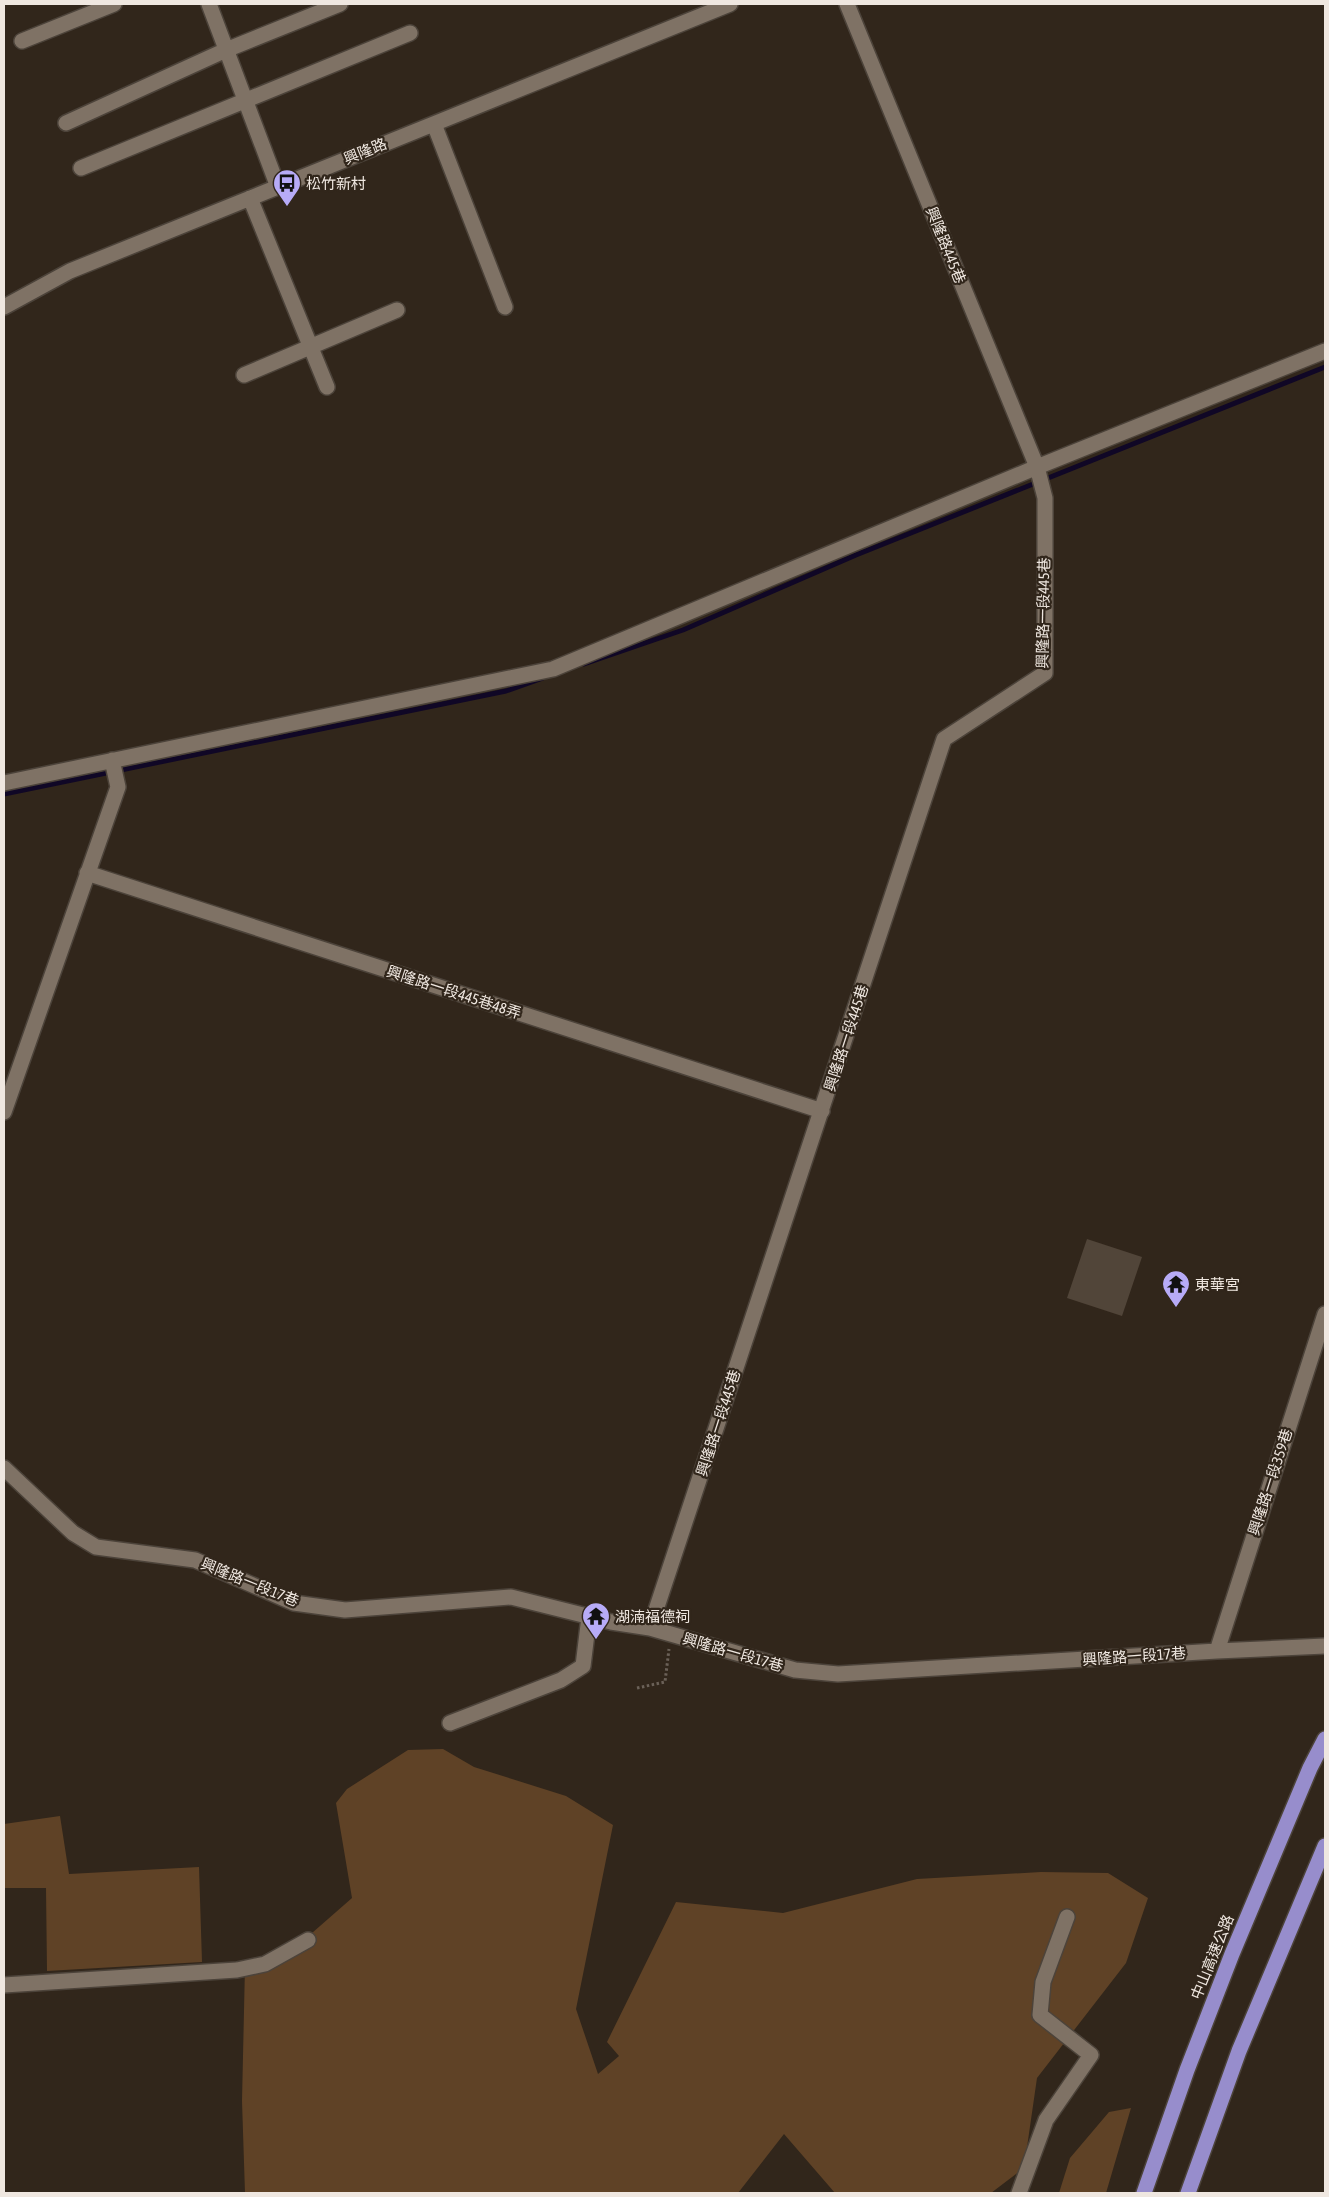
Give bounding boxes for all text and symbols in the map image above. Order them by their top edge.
street label: 興隆路 [341,135,389,167]
bus stop icon: 松竹新村 [272,168,302,207]
place label: 松竹新村 [306,175,366,192]
street label: 興隆路445巷 [923,204,969,286]
street label: 興隆路一段445巷 [1034,557,1052,669]
street label: 興隆路一段445巷48弄 [385,962,523,1022]
street label: 興隆路一段445巷 [821,983,871,1093]
temple icon: 東華宮 [1161,1269,1191,1308]
place label: 東華宮 [1195,1276,1240,1293]
street label: 興隆路一段445巷 [693,1368,743,1478]
street label: 興隆路一段359巷 [1245,1427,1295,1537]
street label: 興隆路一段17巷 [199,1555,301,1609]
temple icon: 湖湳福德祠 [581,1601,611,1640]
place label: 湖湳福德祠 [615,1608,690,1625]
street label: 興隆路一段17巷 [681,1629,785,1675]
street label: 興隆路一段17巷 [1081,1644,1187,1668]
street label: 中山高速公路 [1187,1912,1237,2002]

